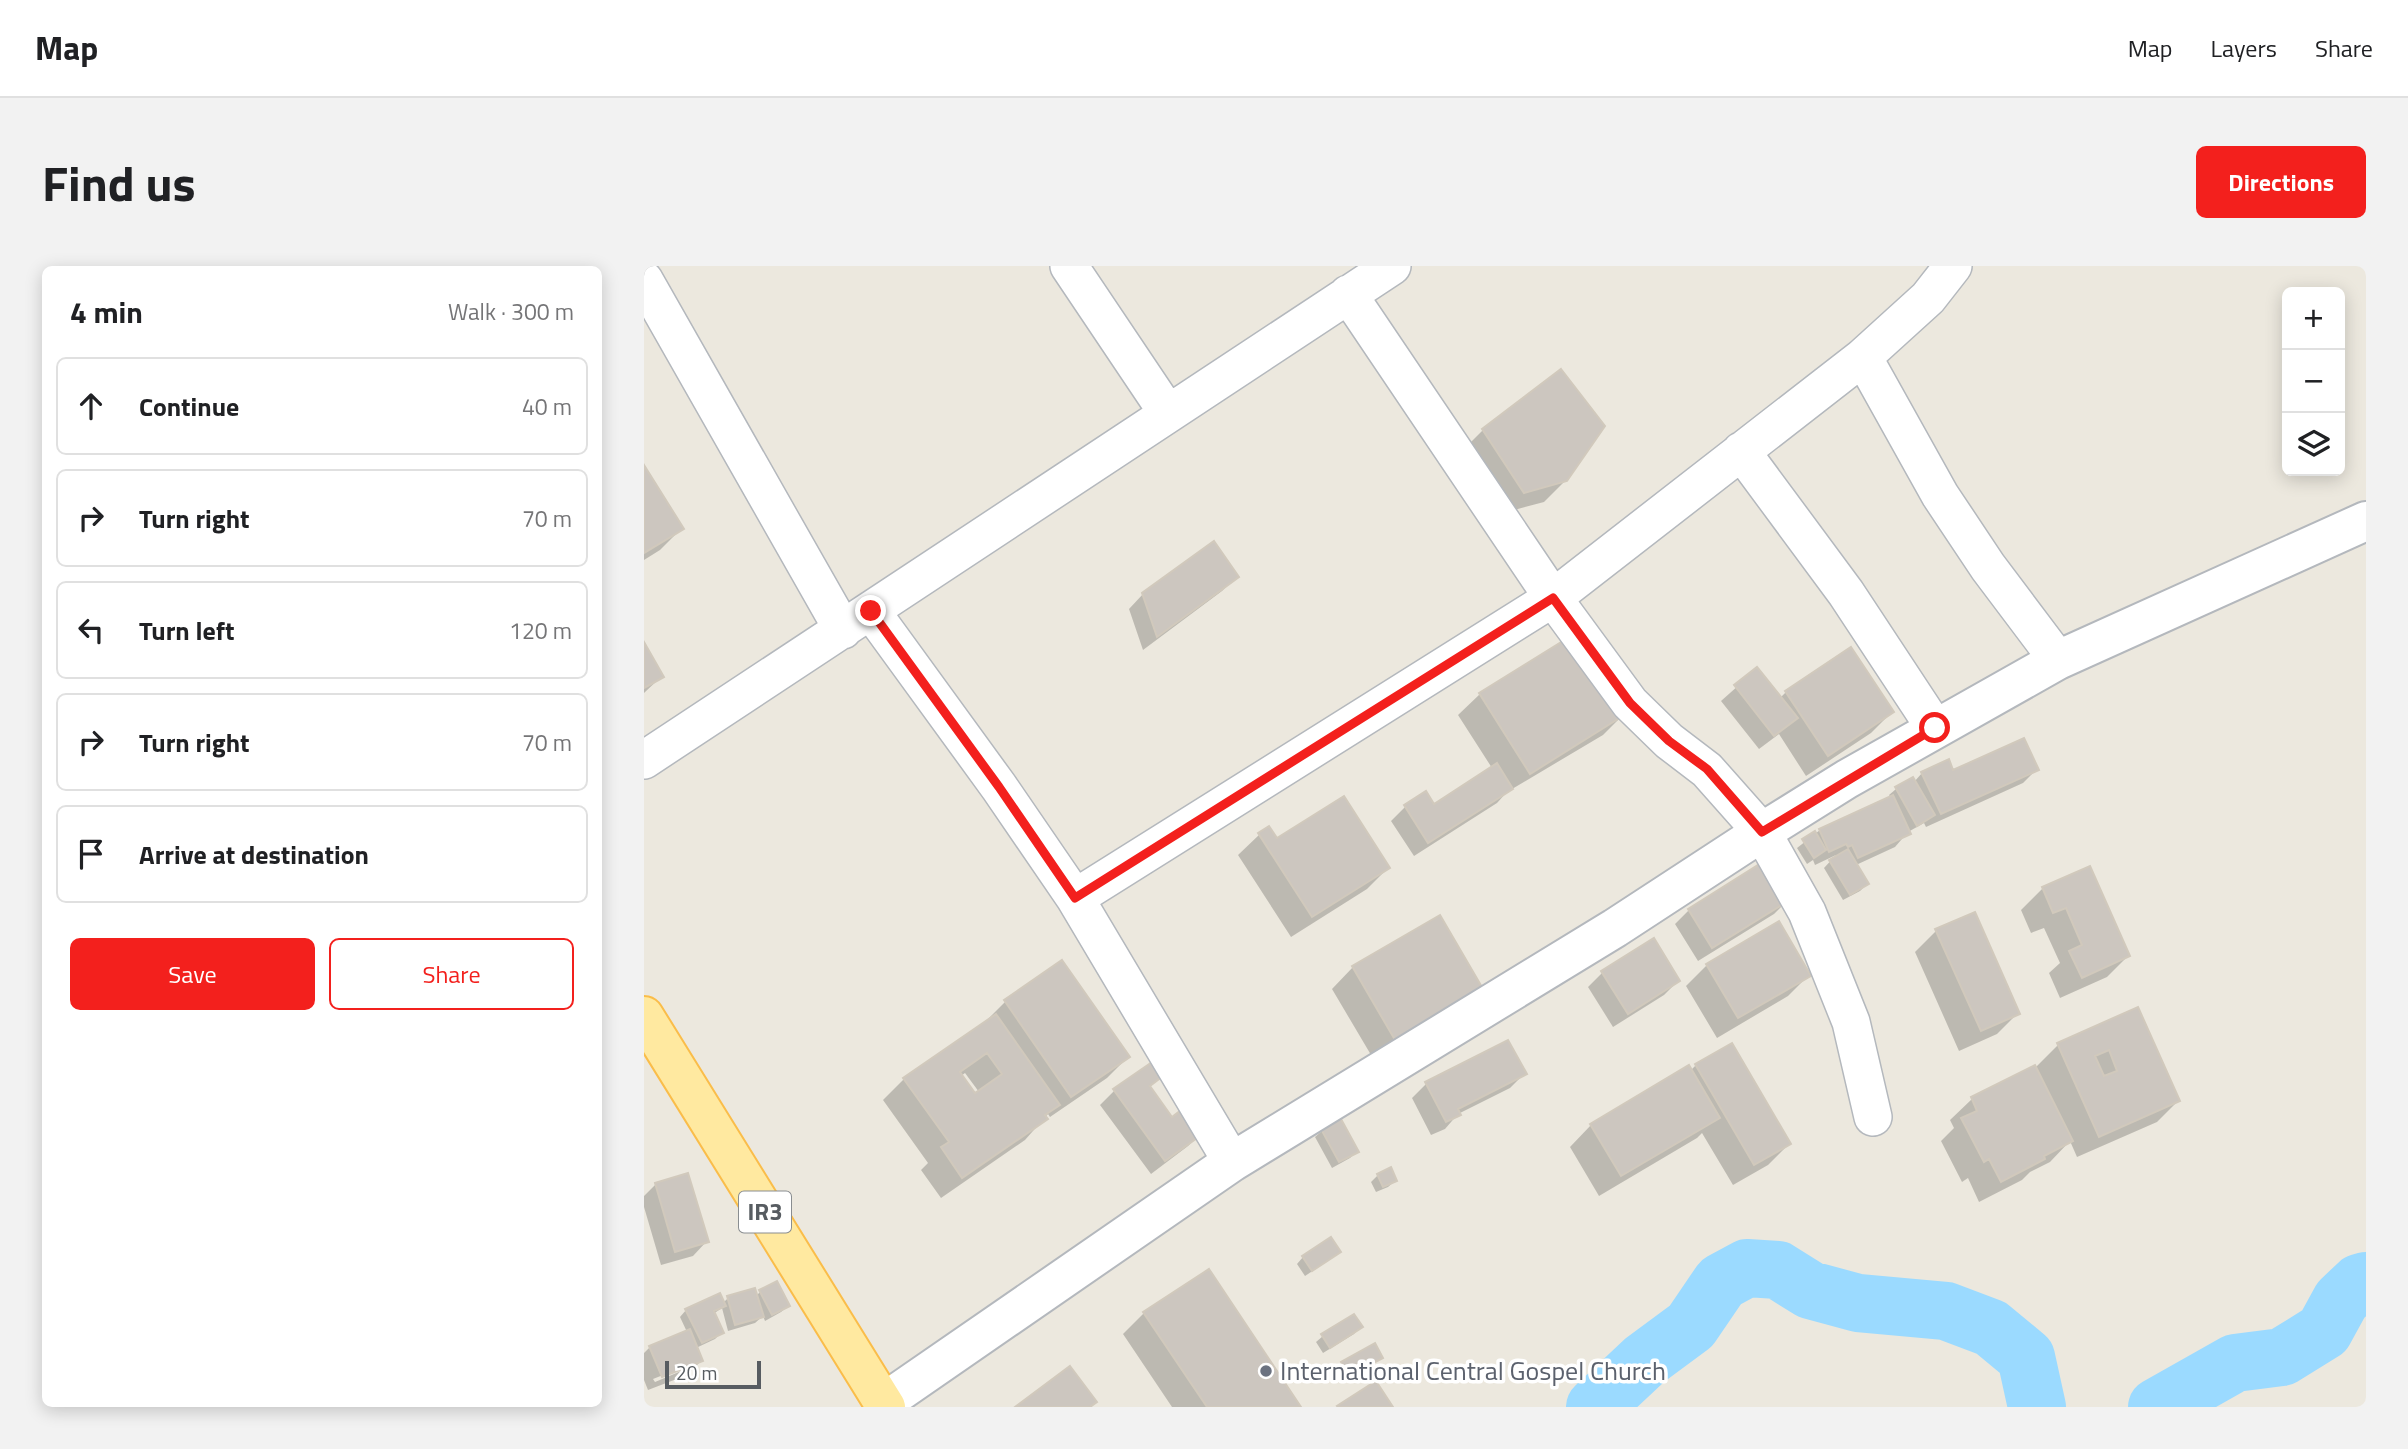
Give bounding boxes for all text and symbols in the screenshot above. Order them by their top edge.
text: Map [35,23,98,73]
text: Map [2128,30,2173,66]
text: Layers [2211,30,2277,66]
text: Share [2315,30,2373,66]
text: Find us [42,145,196,220]
button: Directions [2196,146,2366,218]
map controls [2282,287,2345,476]
button: + [2282,287,2345,350]
text: 4 min [70,289,143,335]
text: Walk · 300 m [448,294,574,329]
button: − [2282,350,2345,413]
icon: ahead [72,387,110,425]
text: Continue [139,387,239,426]
text: 40 m [522,389,572,424]
button: layers [2282,413,2345,476]
icon: right [72,499,110,537]
text: Turn right [139,499,250,538]
text: 70 m [522,501,572,536]
route end [855,595,886,626]
icon: left [72,611,110,649]
text: Turn left [139,611,234,650]
text: 120 m [509,613,572,648]
route start [1919,712,1950,743]
icon: right [72,723,110,761]
text: Turn right [139,723,250,762]
text: 70 m [522,725,572,760]
icon: arrive [72,835,110,873]
text: Arrive at destination [139,835,369,874]
button: Save [70,938,315,1010]
button: Share [329,938,574,1010]
road number: IR3 [739,1192,791,1232]
place label: International Central Gospel Church [1280,1351,1666,1390]
scale bar [665,1358,761,1390]
text: 20 m [676,1358,717,1387]
marker: International Central Gospel Church [1258,1363,1274,1379]

